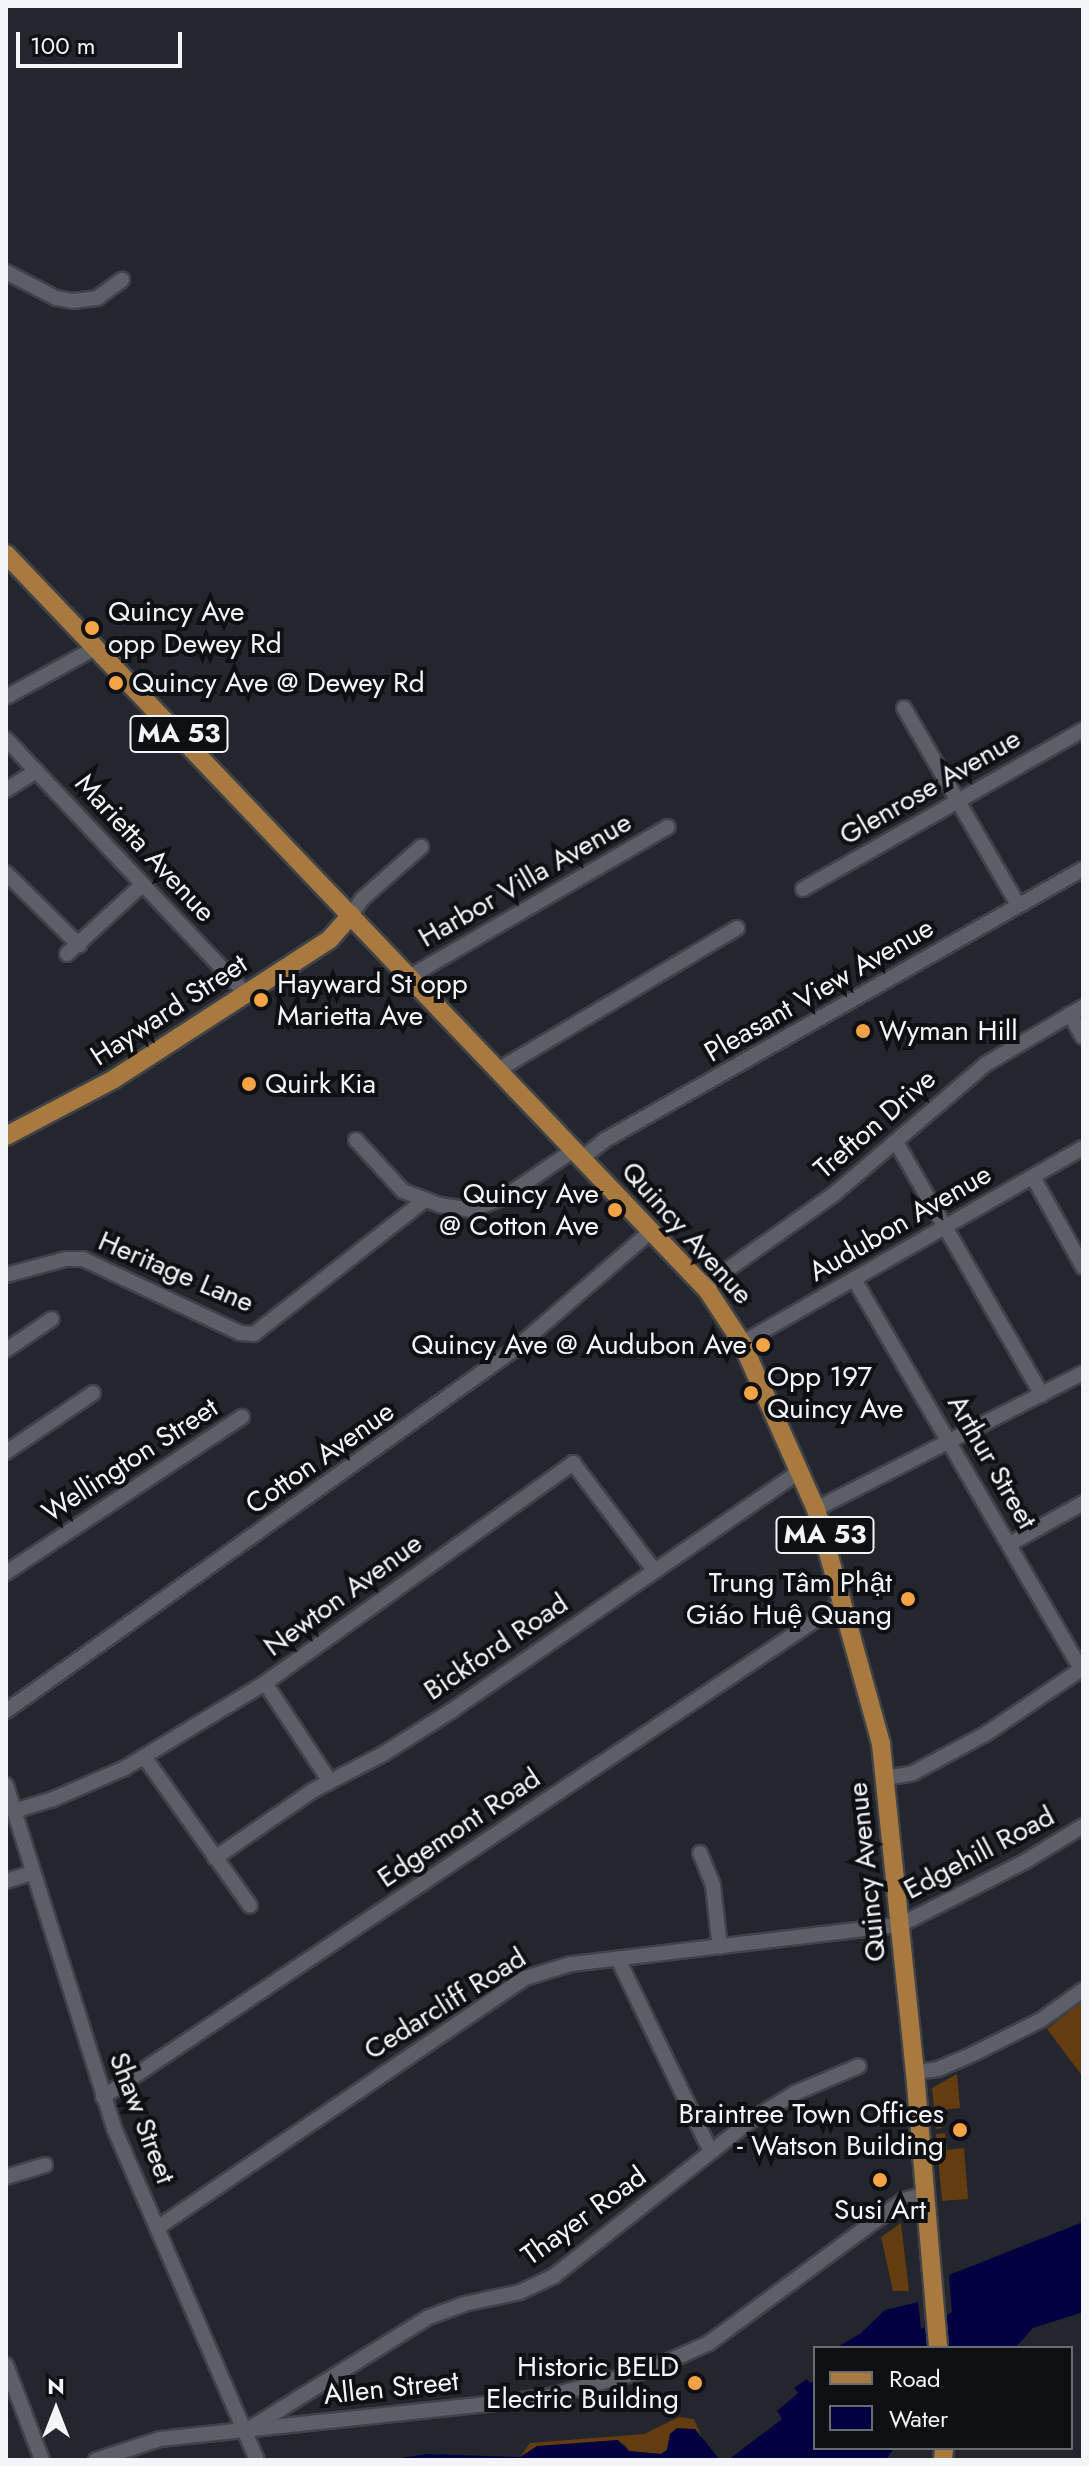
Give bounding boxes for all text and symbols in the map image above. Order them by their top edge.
scale bar [20,16,186,66]
text: 100 m [30,28,96,63]
place label: Quincy Ave opp Dewey Rd [108,595,282,661]
marker: Quincy Ave opp Dewey Rd [83,619,101,637]
place label: Quincy Ave @ Dewey Rd [132,666,425,700]
marker: Quincy Ave @ Dewey Rd [107,674,125,692]
road number: MA 53 [129,712,229,756]
street label: Glenrose Avenue [834,722,1026,852]
street label: Marietta Avenue [68,767,222,929]
street label: Harbor Villa Avenue [413,805,637,955]
street label: Pleasant View Avenue [699,911,939,1069]
street label: Hayward Street [84,947,254,1073]
place label: Hayward St opp Marietta Ave [277,967,468,1033]
marker: Hayward St opp Marietta Ave [252,991,270,1009]
place label: Wyman Hill [879,1014,1018,1048]
marker: Wyman Hill [854,1022,872,1040]
street label: Trefton Drive [807,1062,943,1186]
place label: Quirk Kia [265,1067,376,1101]
marker: Quirk Kia [240,1075,258,1093]
street label: Quincy Avenue [614,1155,760,1311]
street label: Audubon Avenue [803,1157,997,1289]
place label: Quincy Ave @ Cotton Ave [439,1177,599,1243]
marker: Quincy Ave @ Cotton Ave [606,1201,624,1219]
street label: Heritage Lane [93,1224,259,1320]
place label: Quincy Ave @ Audubon Ave [411,1328,747,1362]
marker: Quincy Ave @ Audubon Ave [754,1336,772,1354]
place label: Opp 197 Quincy Ave [767,1360,903,1426]
marker: Opp 197 Quincy Ave [742,1384,760,1402]
street label: Arthur Street [940,1389,1044,1535]
street label: Wellington Street [36,1391,224,1529]
street label: Cotton Avenue [239,1394,401,1522]
road number: MA 53 [775,1513,875,1557]
street label: Newton Avenue [257,1526,429,1664]
place label: Trung Tâm Phật Giáo Huệ Quang [686,1566,892,1632]
street label: Bickford Road [418,1587,574,1707]
marker: Trung Tâm Phật Giáo Huệ Quang [899,1590,917,1608]
street label: Edgemont Road [371,1761,547,1895]
street label: Quincy Avenue [841,1781,893,1963]
street label: Edgehill Road [898,1799,1060,1907]
street label: Cedarcliff Road [358,1941,532,2067]
street label: Shaw Street [102,2048,182,2188]
place label: Braintree Town Offices - Watson Building [678,2097,944,2163]
marker: Braintree Town Offices - Watson Building [951,2121,969,2139]
street label: Thayer Road [515,2160,653,2272]
marker: Susi Art [871,2171,889,2189]
place label: Susi Art [834,2193,926,2227]
legend [813,2346,1073,2450]
place label: Historic BELD Electric Building [486,2350,679,2416]
text: Road [889,2361,941,2396]
street label: Allen Street [322,2364,460,2412]
north arrow [16,2370,96,2450]
text: N [47,2370,65,2402]
marker: Historic BELD Electric Building [686,2374,704,2392]
text: Water [889,2401,948,2436]

